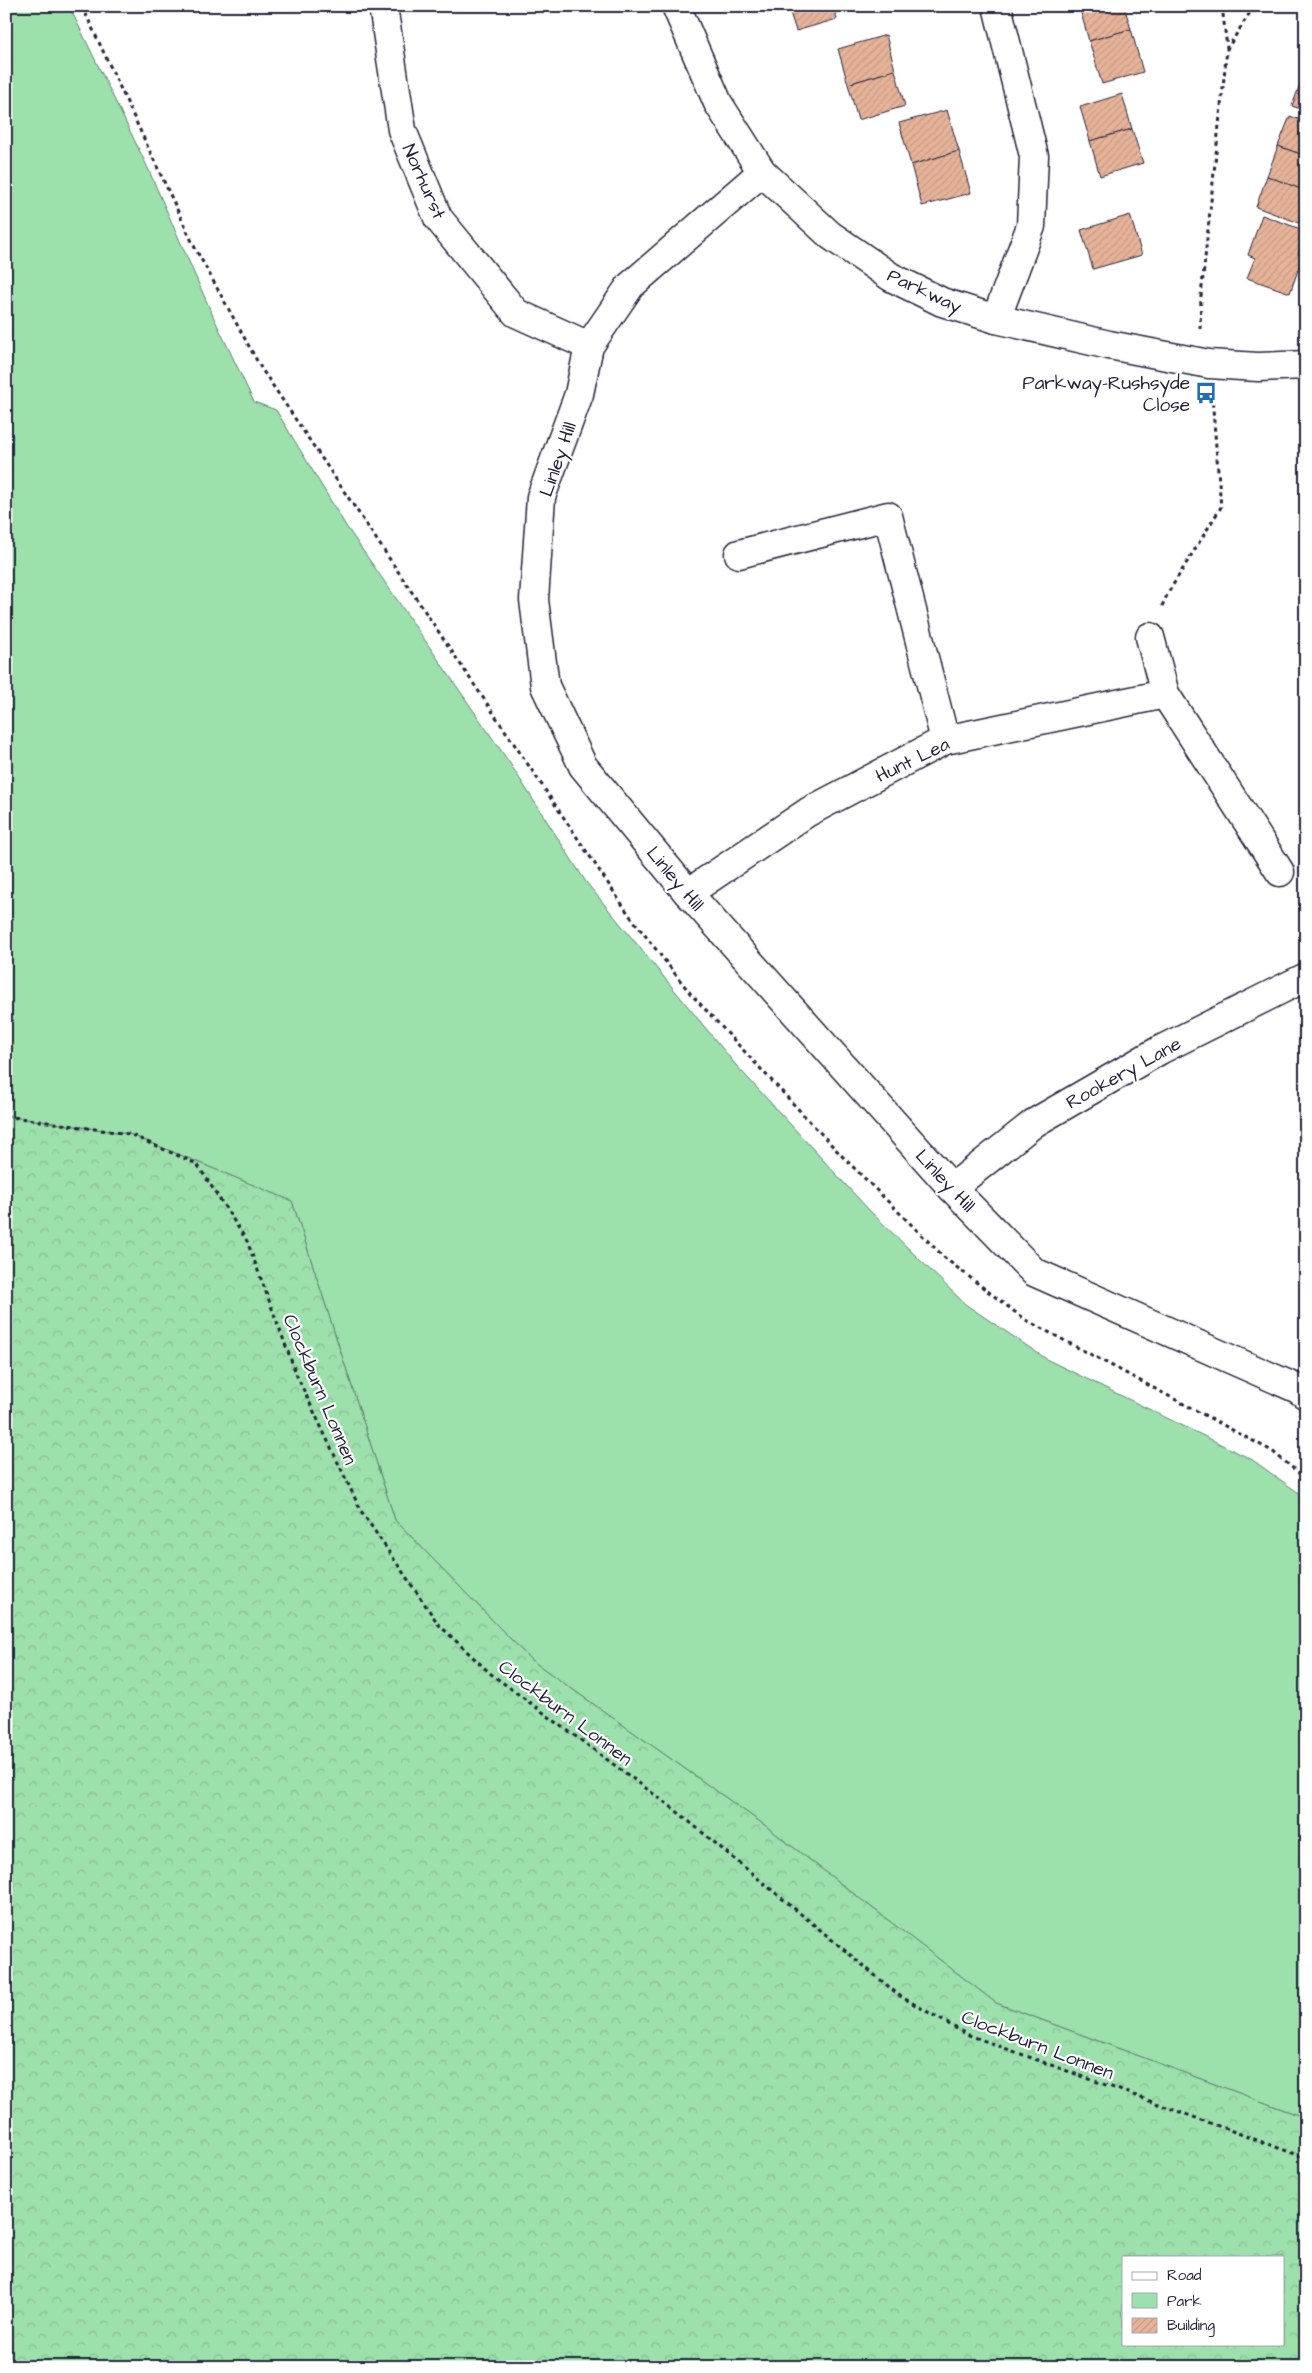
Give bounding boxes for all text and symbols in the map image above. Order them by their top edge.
street label: Norhurst [395,140,452,224]
street label: Parkway [882,262,967,322]
place label: Parkway-Rushsyde Close [1023,370,1190,419]
bus stop icon: Parkway-Rushsyde Close [1193,380,1219,406]
street label: Linley Hill [533,419,585,501]
street label: Hunt Lea [871,731,954,790]
street label: Linley Hill [639,841,710,918]
street label: Rookery Lane [1061,1030,1187,1117]
street label: Linley Hill [908,1144,981,1219]
street label: Clockburn Lonnen [276,1310,364,1469]
street label: Clockburn Lonnen [493,1654,638,1773]
street label: Clockburn Lonnen [957,2004,1118,2087]
legend [1122,2256,1284,2346]
text: Road [1167,2265,1202,2286]
text: Park [1167,2291,1202,2312]
text: Building [1167,2315,1215,2337]

